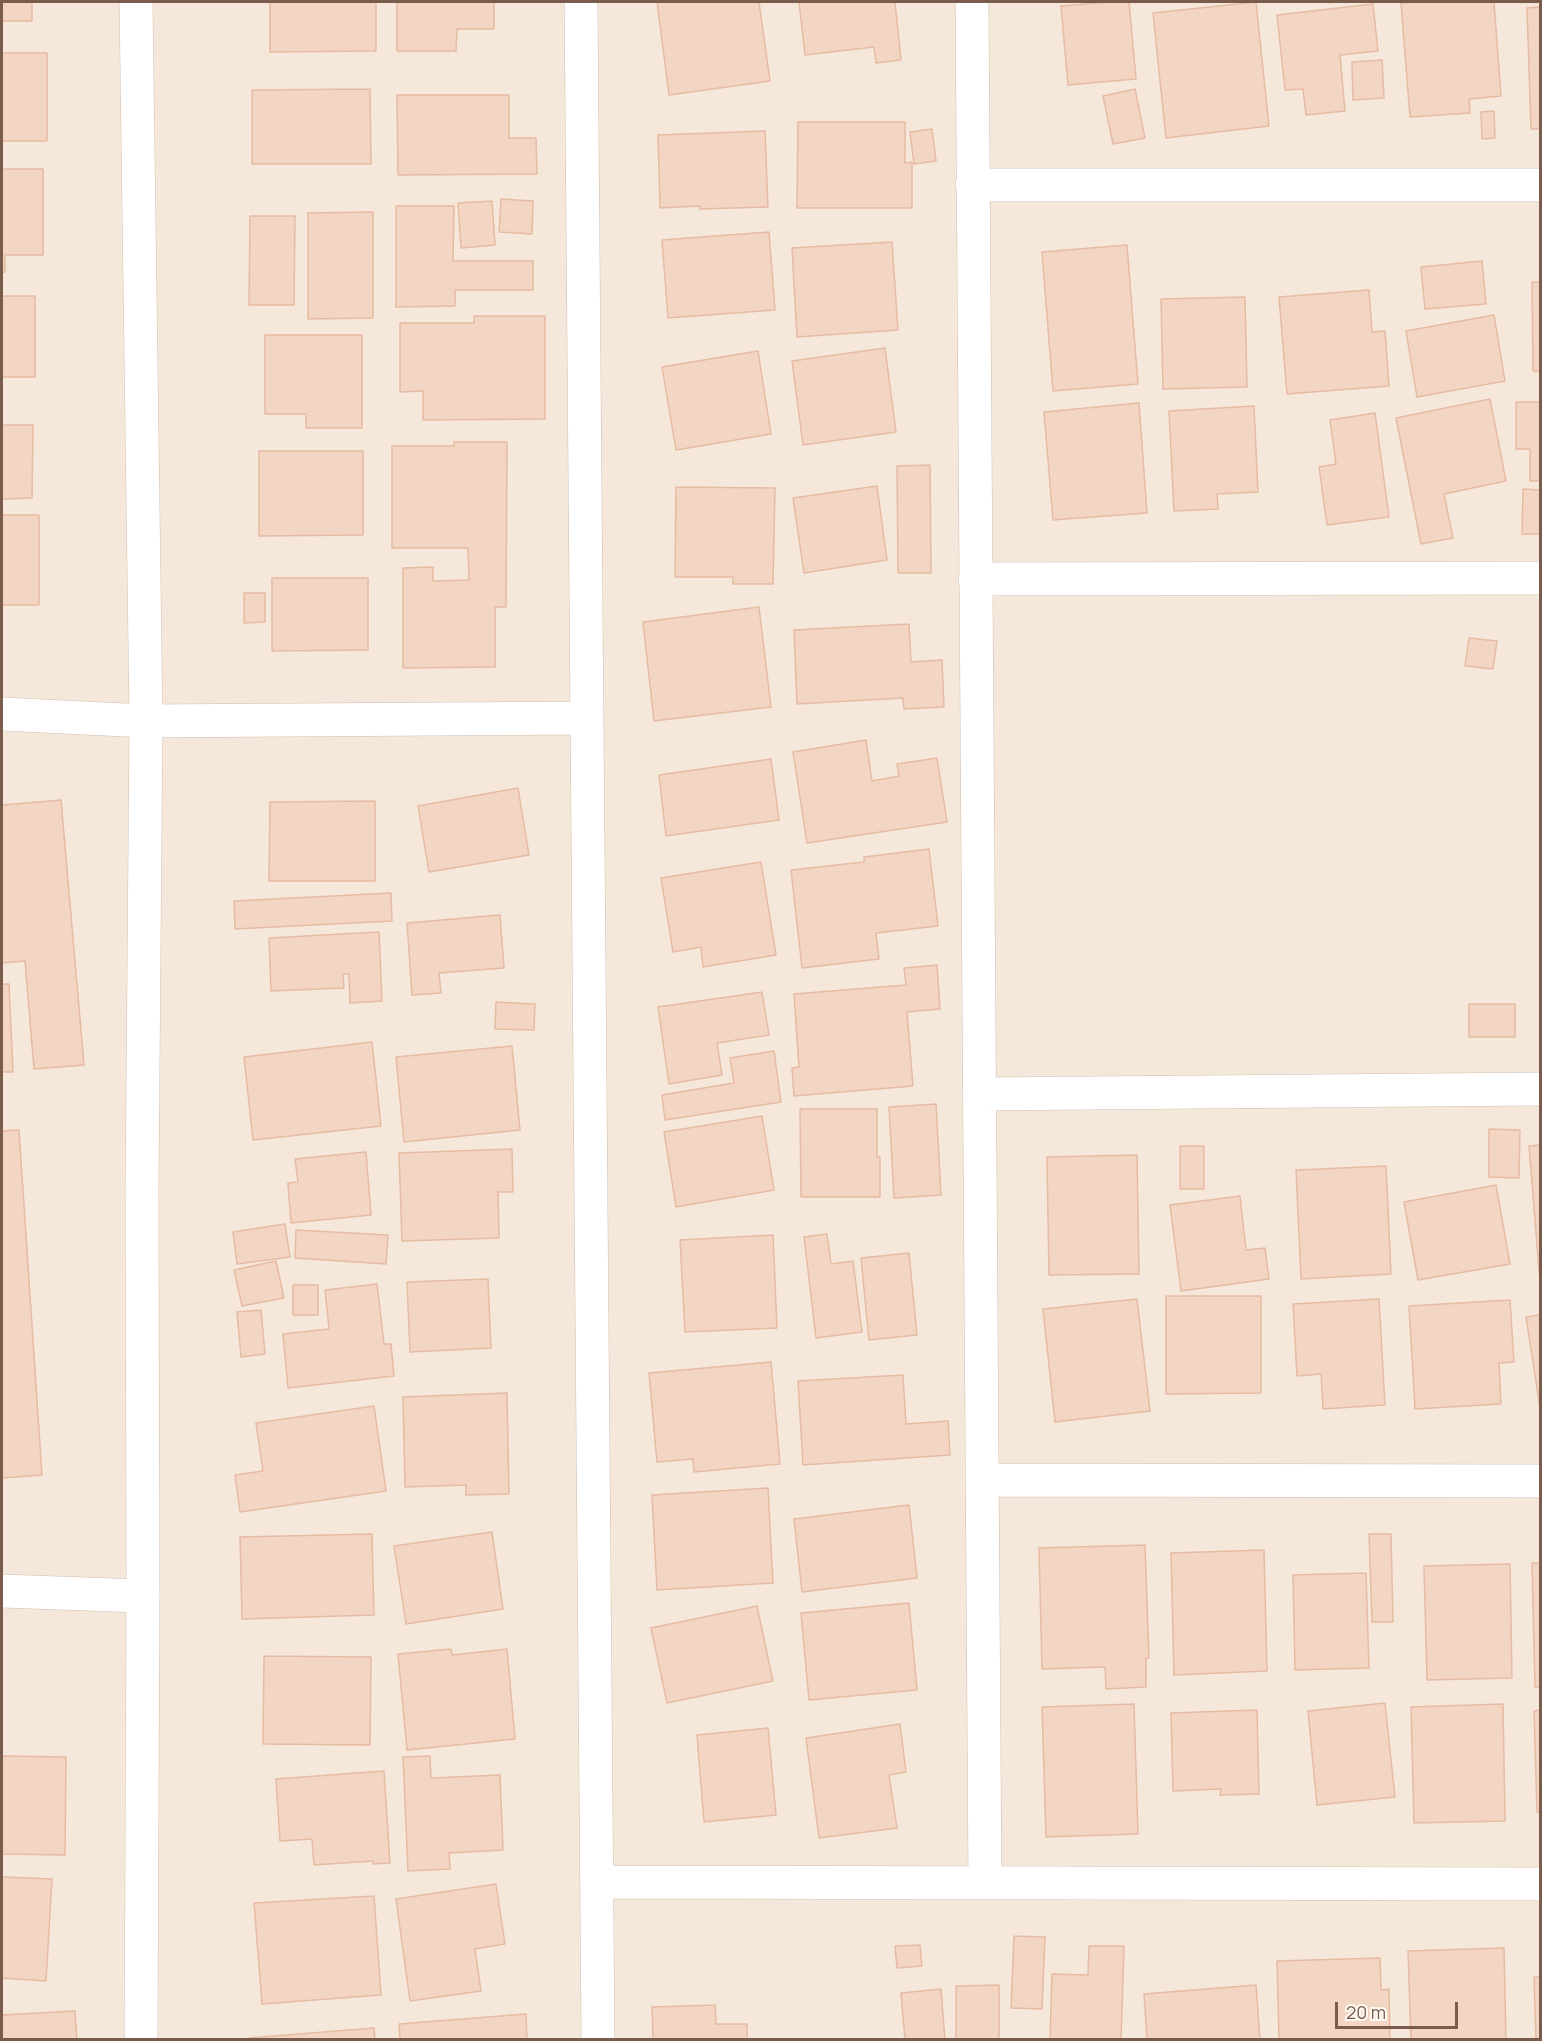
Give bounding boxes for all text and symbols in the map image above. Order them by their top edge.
scale bar [1338,1990,1461,2028]
text: 20 m [1346,2000,1386,2024]

